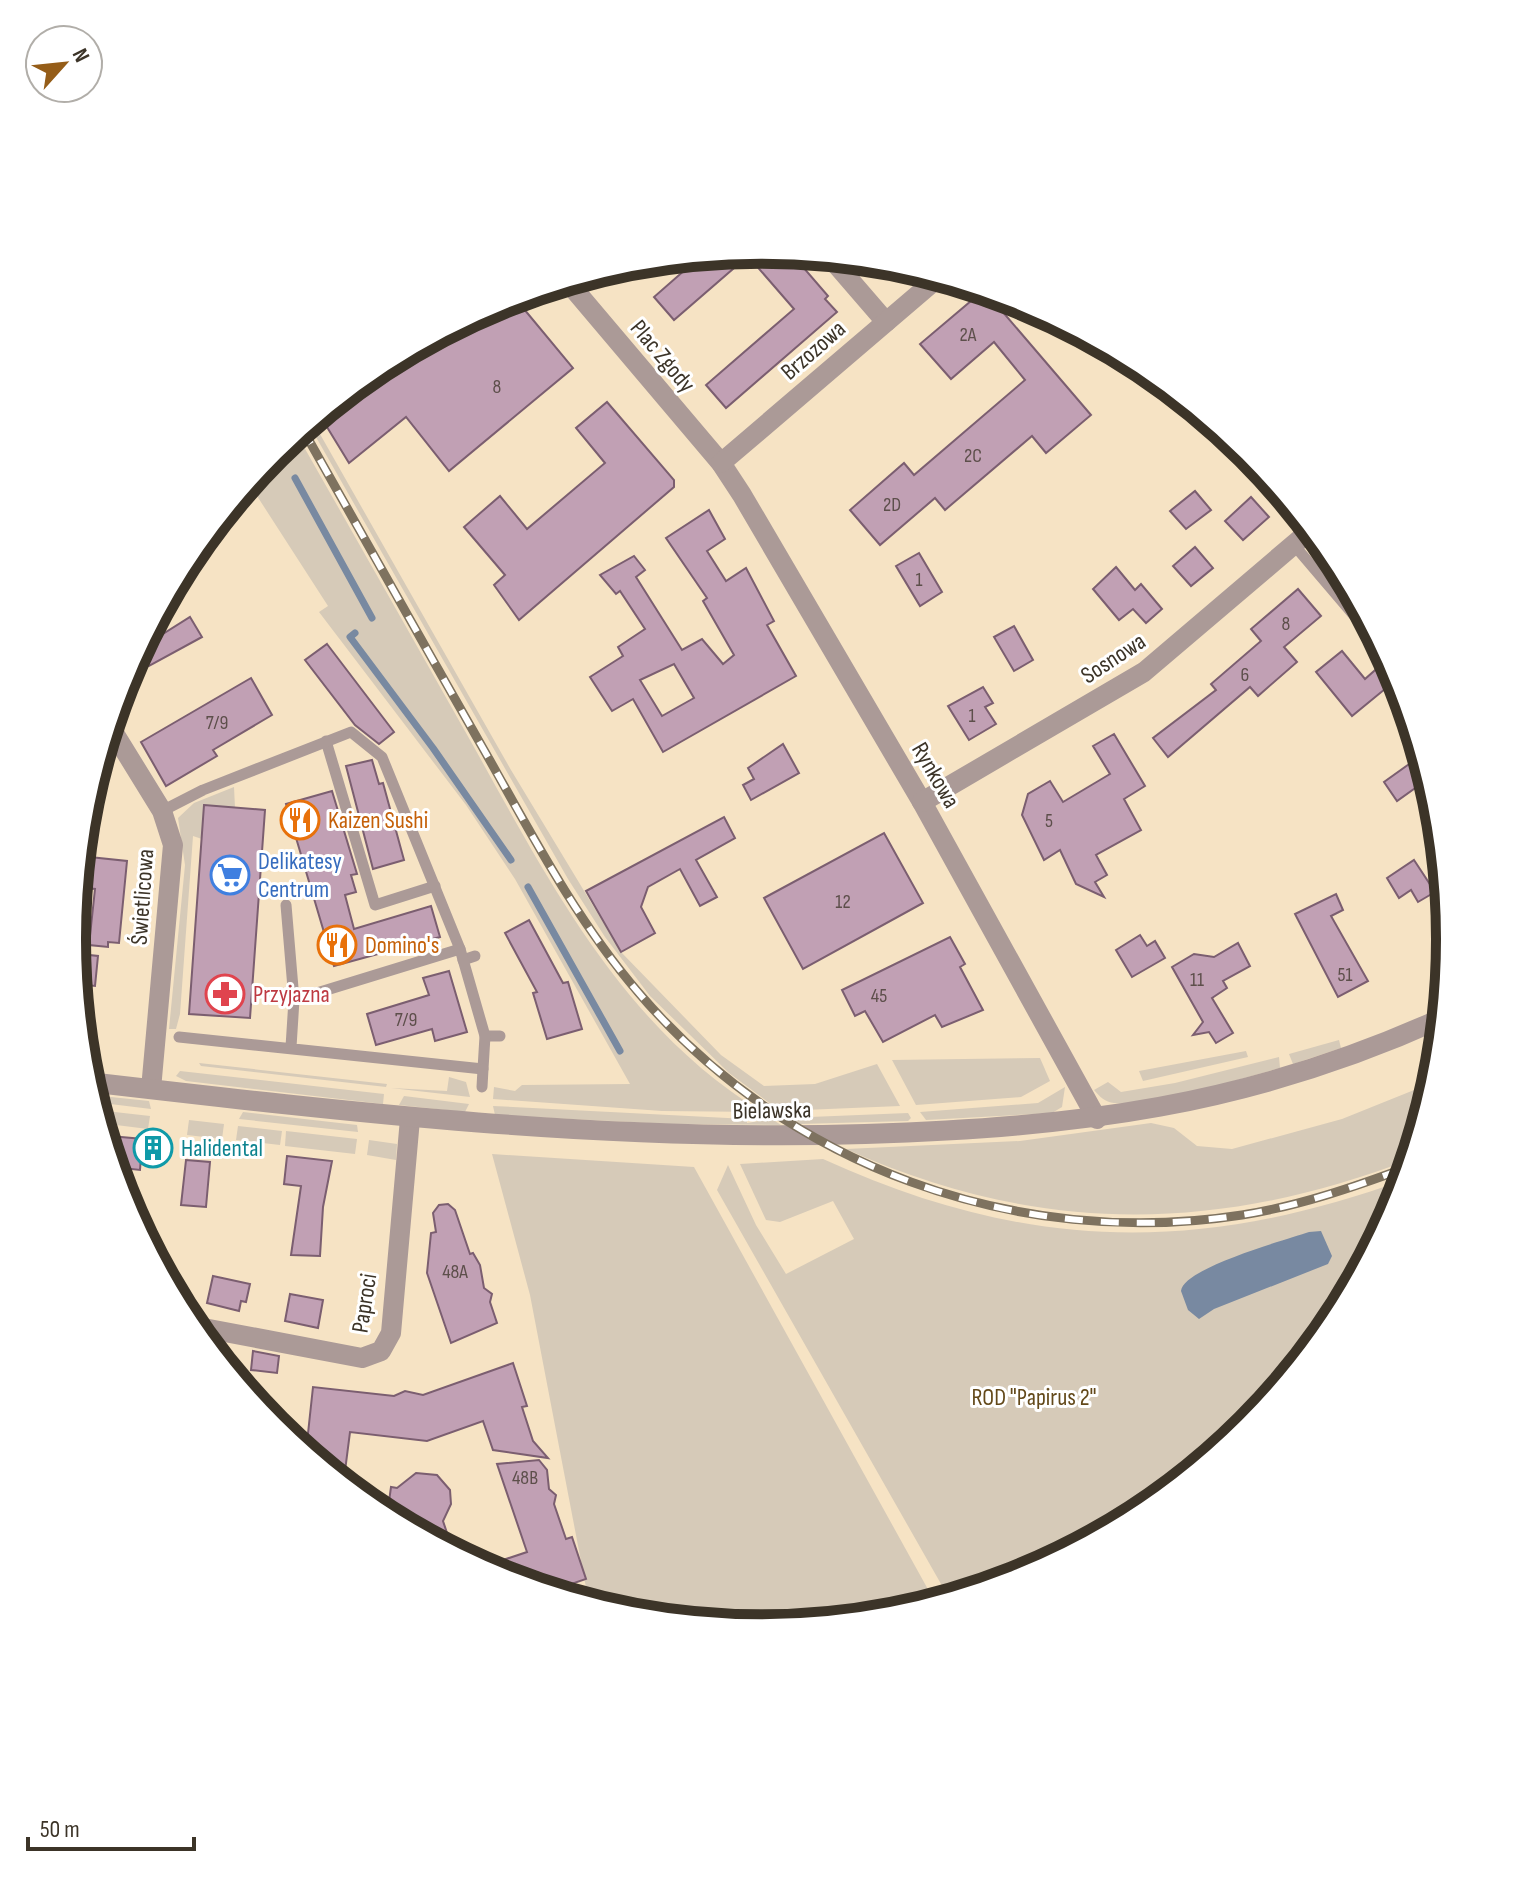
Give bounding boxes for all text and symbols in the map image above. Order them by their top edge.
north arrow [24,24,104,104]
text: N [66,44,95,67]
street label: Plac Zgody [624,314,701,398]
street label: Brzozowa [775,314,852,386]
house number: 2A [960,323,977,347]
house number: 8 [493,375,501,399]
house number: 2C [964,444,982,468]
house number: 2D [883,493,901,517]
house number: 1 [916,568,923,592]
house number: 8 [1282,612,1290,636]
street label: Sosnowa [1075,627,1151,690]
house number: 6 [1241,663,1249,687]
house number: 1 [969,704,976,728]
house number: 7/9 [206,711,228,735]
street label: Rynkowa [905,737,966,813]
restaurant icon: Kaizen Sushi [279,799,321,841]
place label: Kaizen Sushi [328,806,428,835]
house number: 5 [1045,809,1053,833]
place label: Delikatesy Centrum [258,847,342,904]
street label: Świetlicowa [125,848,160,946]
supermarket icon: Delikatesy Centrum [209,854,251,896]
house number: 12 [835,890,851,914]
restaurant icon: Domino's [316,924,358,966]
place label: Domino's [365,931,439,960]
house number: 51 [1337,963,1353,987]
house number: 11 [1190,968,1204,992]
pharmacy icon: Przyjazna [204,973,246,1015]
place label: Przyjazna [253,980,330,1009]
house number: 45 [871,984,887,1008]
house number: 7/9 [395,1008,417,1032]
street label: Bielawska [732,1095,812,1126]
building icon: Halidental [132,1127,174,1169]
place label: Halidental [181,1134,263,1163]
house number: 48A [442,1260,468,1284]
street label: Paproci [346,1271,383,1335]
park label: ROD "Papirus 2" [971,1383,1097,1412]
house number: 48B [512,1466,538,1490]
scale bar [28,1801,194,1851]
text: 50 m [40,1815,80,1844]

